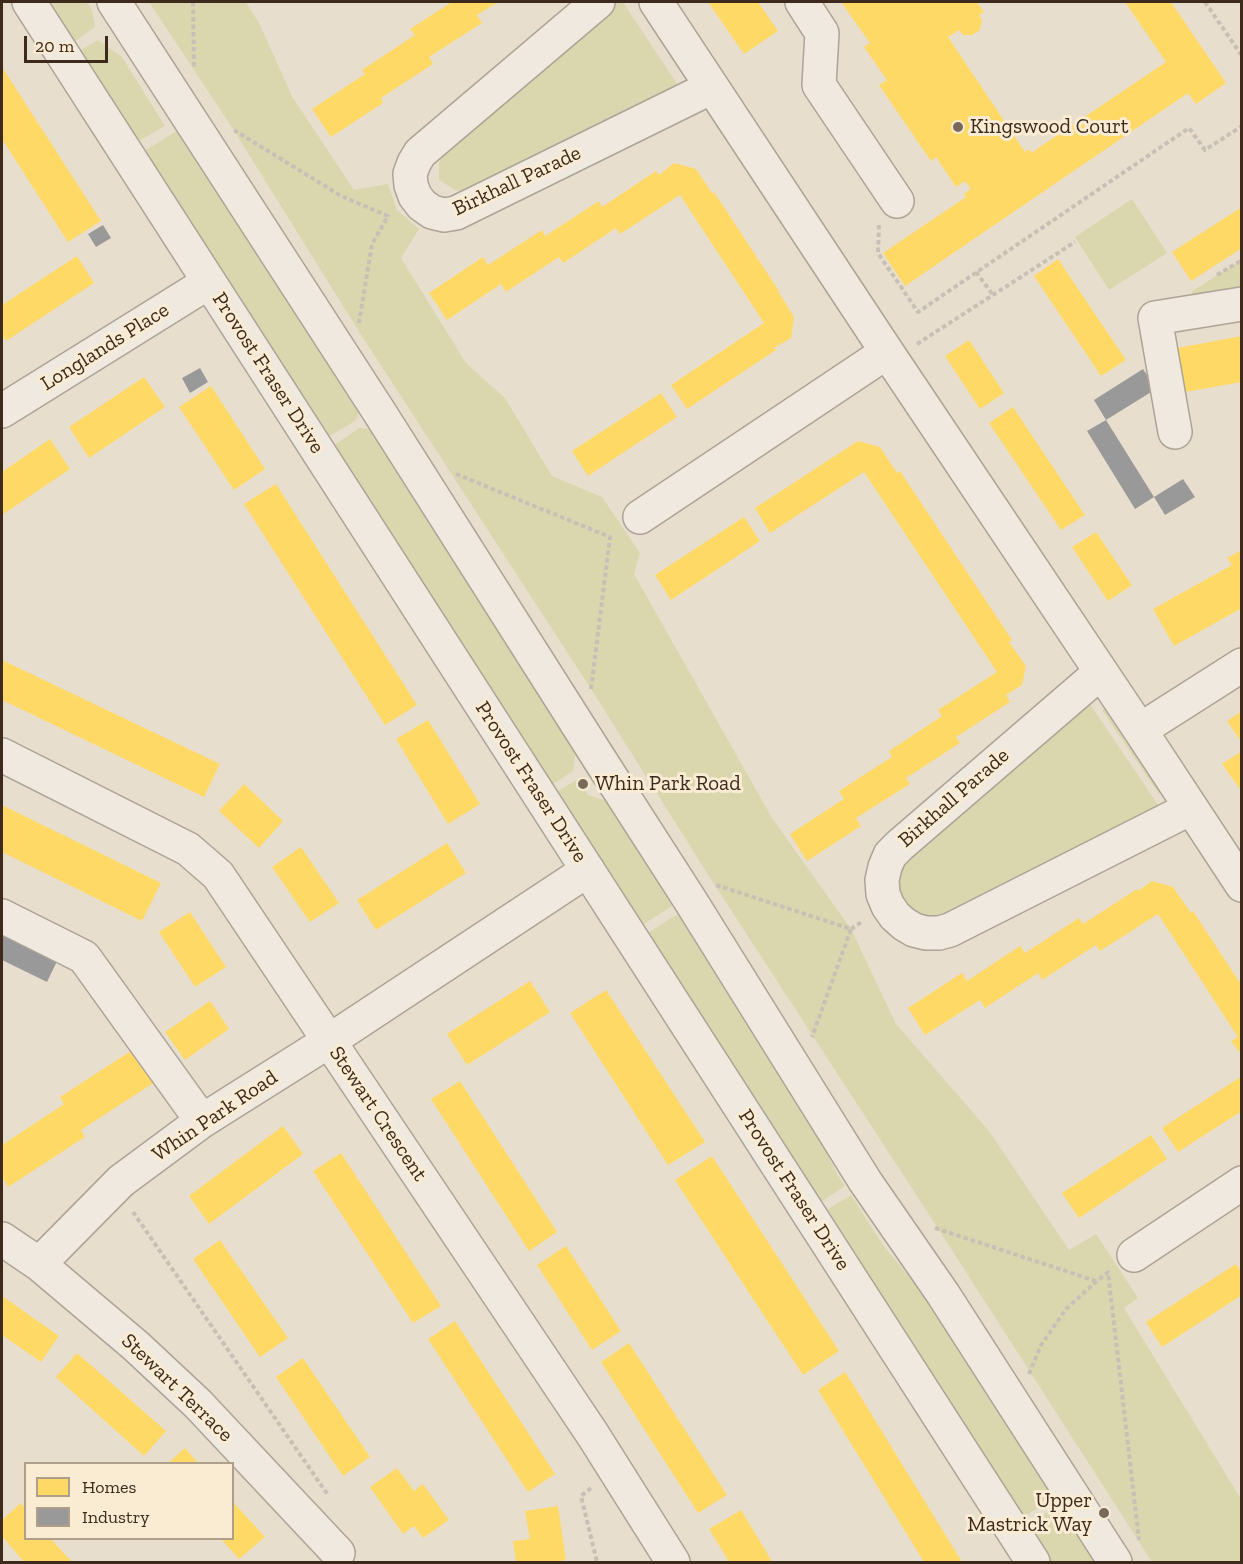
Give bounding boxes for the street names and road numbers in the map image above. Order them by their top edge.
street label: Birkhall Parade [449,140,585,222]
street label: Provost Fraser Drive [207,288,329,458]
street label: Longlands Place [36,298,174,396]
street label: Provost Fraser Drive [470,697,592,867]
street label: Birkhall Parade [893,743,1015,853]
street label: Stewart Crescent [324,1042,432,1186]
street label: Whin Park Road [148,1065,282,1167]
street label: Provost Fraser Drive [733,1105,855,1275]
street label: Stewart Terrace [116,1329,238,1447]

